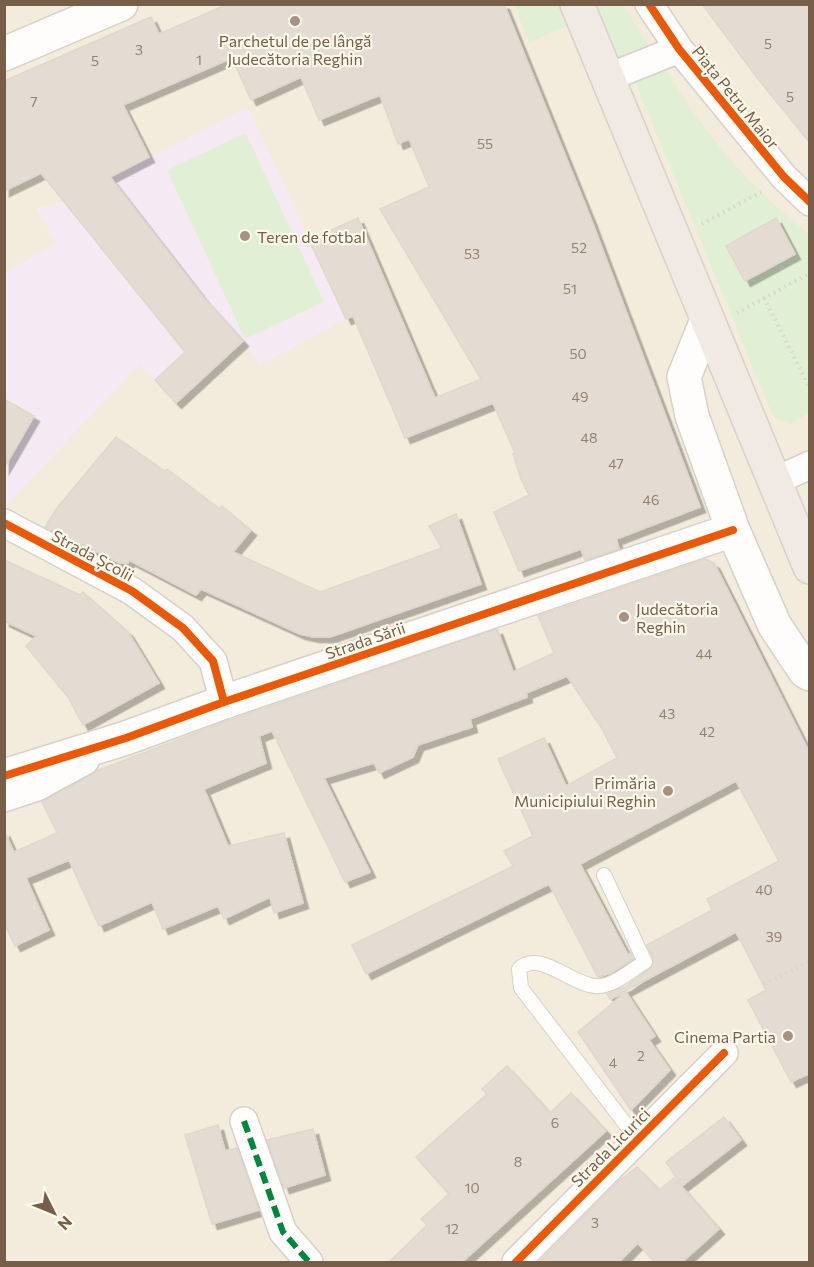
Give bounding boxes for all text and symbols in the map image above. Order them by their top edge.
marker: Parchetul de pe lângă Judecătoria Reghin [288,14,302,28]
place label: Parchetul de pe lângă Judecătoria Reghin [219,31,371,68]
house number: 5 [764,35,772,52]
house number: 3 [135,41,143,58]
street label: Piața Petru Maior [687,42,784,154]
house number: 1 [196,51,202,68]
house number: 5 [91,52,99,69]
house number: 5 [786,88,794,105]
house number: 7 [30,93,38,110]
house number: 55 [477,135,493,152]
place label: Teren de fotbal [257,227,366,246]
marker: Teren de fotbal [238,229,252,243]
house number: 52 [571,239,587,256]
house number: 53 [464,245,480,262]
house number: 51 [563,280,577,297]
house number: 50 [569,345,587,362]
house number: 49 [572,388,588,405]
house number: 48 [581,429,597,446]
house number: 47 [608,455,624,472]
house number: 46 [643,491,659,508]
street label: Strada Școlii [48,525,137,586]
place label: Judecătoria Reghin [636,599,718,636]
marker: Judecătoria Reghin [617,610,631,624]
street label: Strada Sării [322,617,408,663]
house number: 44 [696,645,713,662]
house number: 43 [659,705,675,722]
house number: 42 [699,723,715,740]
place label: Primăria Municipiului Reghin [514,773,656,810]
marker: Primăria Municipiului Reghin [661,784,675,798]
house number: 40 [755,881,773,898]
house number: 39 [766,928,782,945]
place label: Cinema Partia [674,1027,776,1046]
marker: Cinema Partia [781,1029,795,1043]
house number: 2 [637,1047,645,1064]
house number: 4 [609,1054,618,1071]
street label: Strada Licurici [567,1104,653,1190]
house number: 6 [551,1114,559,1131]
house number: 8 [514,1153,522,1170]
house number: 10 [464,1179,480,1196]
north arrow [24,1183,84,1243]
text: N [54,1213,76,1234]
house number: 3 [591,1214,599,1231]
house number: 12 [445,1220,459,1237]

